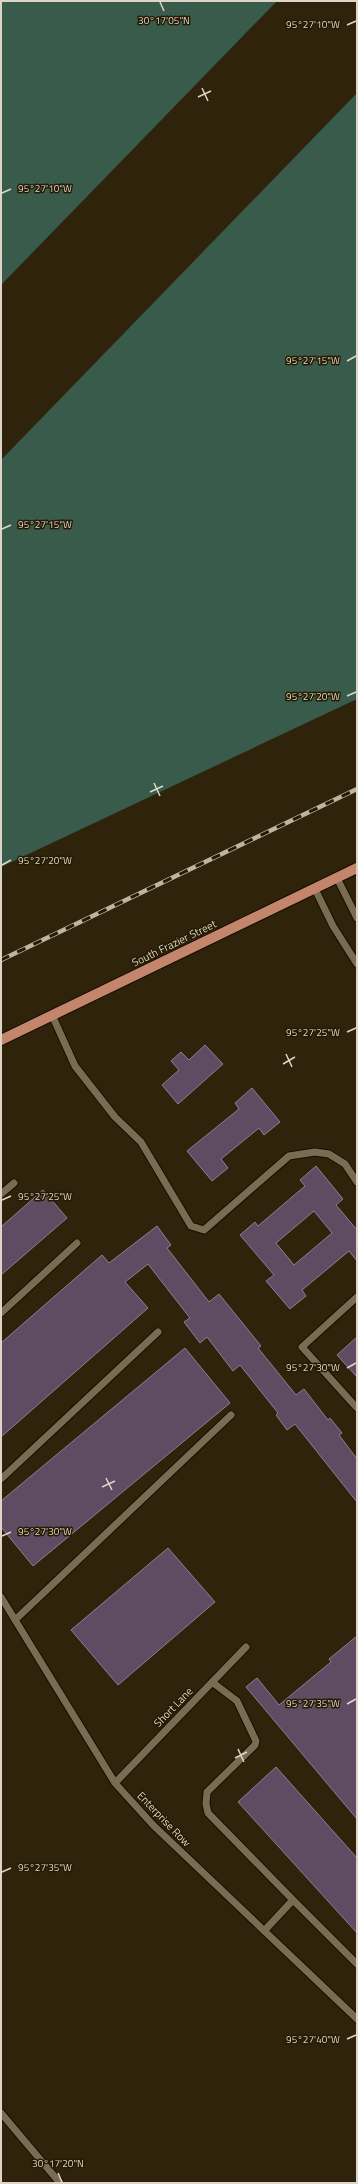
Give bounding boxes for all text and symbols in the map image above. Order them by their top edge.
text: 30°17'05"N [138,13,190,28]
text: 95°27'10"W [286,17,340,32]
text: 95°27'10"W [18,181,72,196]
text: 95°27'15"W [286,353,340,368]
text: 95°27'15"W [18,517,72,532]
text: 95°27'20"W [286,689,340,704]
text: 95°27'20"W [18,853,72,868]
street label: South Frazier Street [129,916,219,970]
text: 95°27'25"W [286,1025,340,1040]
text: 95°27'25"W [18,1189,72,1204]
text: 95°27'30"W [286,1360,340,1375]
text: 95°27'30"W [18,1524,72,1539]
street label: Short Lane [150,1683,196,1731]
text: 95°27'35"W [286,1696,340,1711]
street label: Enterprise Row [134,1788,195,1851]
text: 95°27'35"W [18,1860,72,1875]
text: 95°27'40"W [286,2032,340,2047]
text: 30°17'20"N [32,2156,84,2171]

